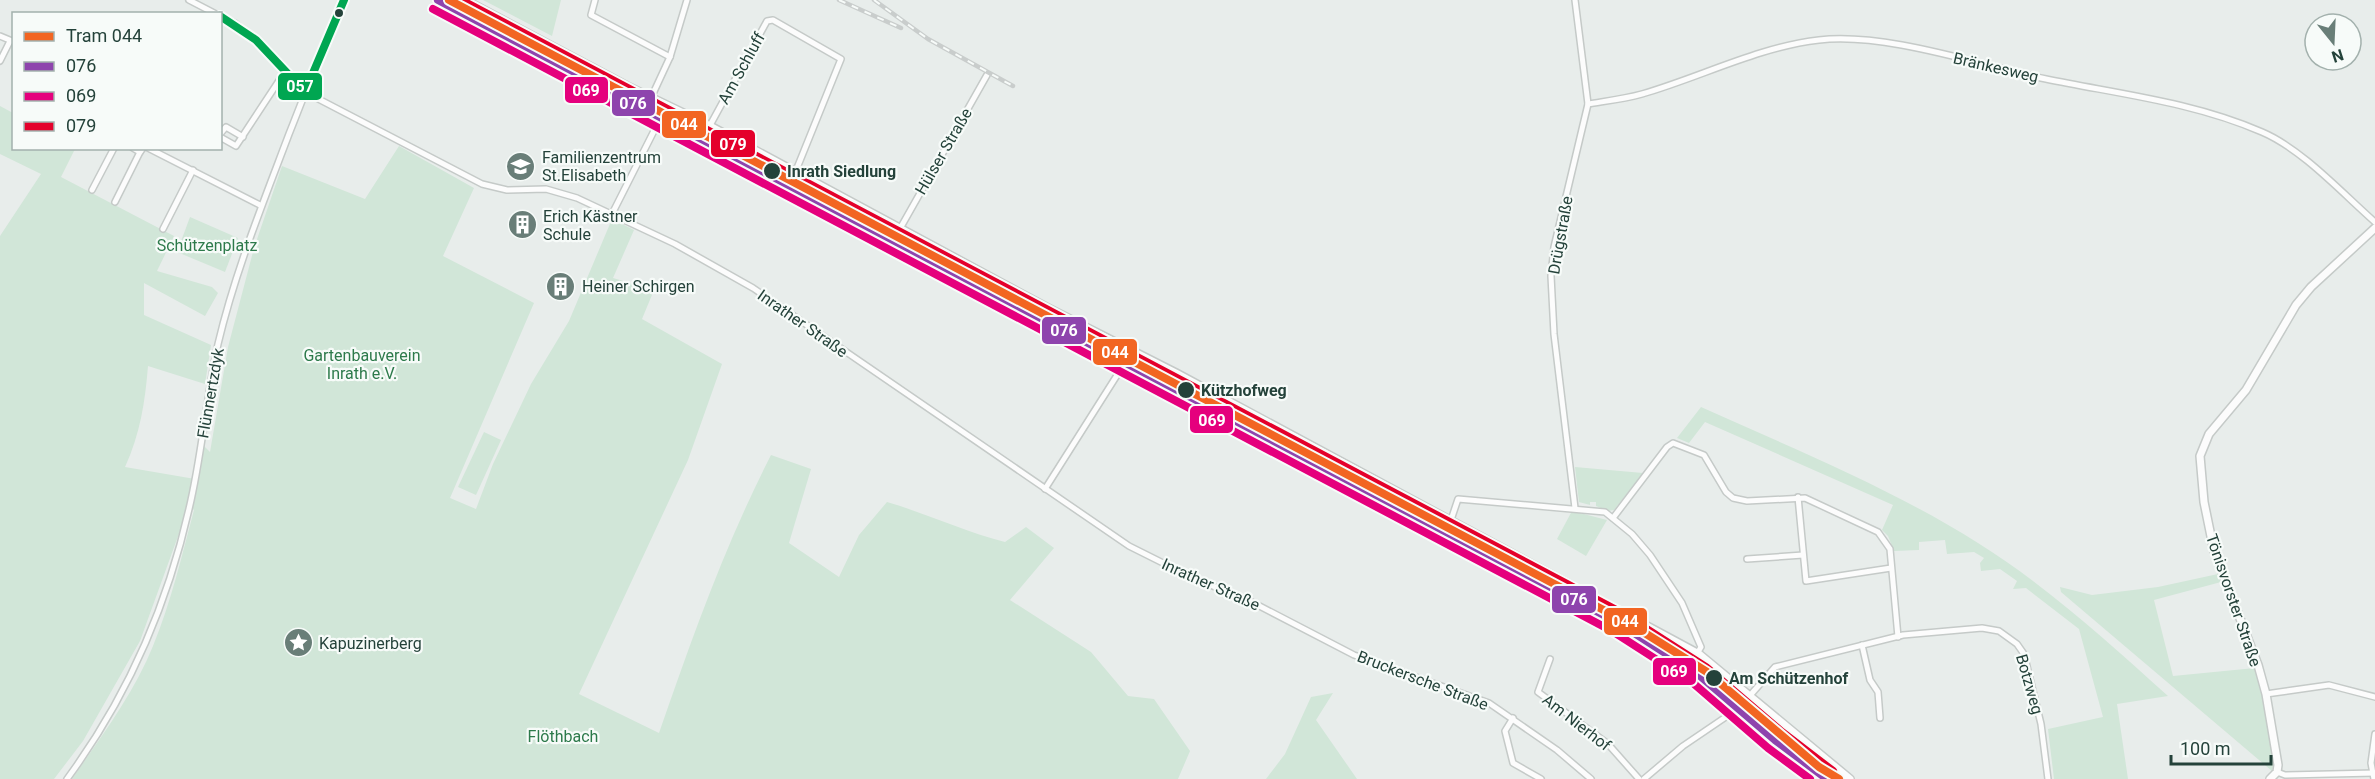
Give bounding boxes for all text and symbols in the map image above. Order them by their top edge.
unlabelled marker [333,7,345,19]
legend [12,12,222,150]
north arrow [2303,12,2363,72]
text: Tram 044 [66,25,142,46]
street label: Am Schluff [714,29,769,107]
text: N [2329,45,2346,67]
street label: Bränkesweg [1951,48,2040,87]
text: 076 [66,55,96,76]
line badge: 057 [277,72,323,101]
line badge: 069 [564,76,609,104]
text: 057 [286,77,314,96]
text: 069 [572,81,600,100]
text: 069 [66,85,96,106]
line badge: 076 [611,89,656,117]
text: 076 [619,94,647,113]
street label: Hülser Straße [911,105,976,198]
line badge: 044 [661,110,707,139]
text: 079 [66,115,96,136]
text: 044 [670,115,698,134]
line badge: 079 [710,129,756,158]
text: 079 [719,135,747,154]
place label: Familienzentrum St.Elisabeth [542,148,661,185]
school or university icon: Familienzentrum St.Elisabeth [505,150,537,182]
marker: Inrath Siedlung [762,161,782,181]
place label: Inrath Siedlung [787,162,896,181]
street label: Drügstraße [1544,195,1577,276]
place label: Erich Kästner Schule [543,207,638,244]
building icon: Erich Kästner Schule [506,209,538,241]
park label: Schützenplatz [157,236,257,255]
building icon: Heiner Schirgen [545,270,577,302]
place label: Heiner Schirgen [582,277,695,296]
street label: Inrather Straße [754,285,851,361]
line badge: 076 [1041,316,1087,345]
text: 076 [1050,321,1078,340]
line badge: 044 [1092,338,1138,366]
text: 044 [1101,343,1129,362]
street label: Flünnertzdyk [193,346,228,440]
park label: Gartenbauverein Inrath e.V. [303,346,421,383]
marker: Kützhofweg [1176,380,1196,400]
place label: Kützhofweg [1201,381,1287,400]
line badge: 069 [1189,405,1234,434]
text: 069 [1198,411,1226,430]
street label: Tönisvorster Straße [2202,531,2265,669]
street label: Inrather Straße [1159,554,1263,615]
line badge: 076 [1551,585,1597,614]
text: 076 [1560,590,1588,609]
line badge: 044 [1603,607,1648,636]
text: 044 [1611,612,1639,631]
place icon: Kapuzinerberg [282,627,314,659]
place label: Kapuzinerberg [319,634,422,653]
street label: Bruckersche Straße [1355,647,1491,714]
street label: Botzweg [2012,652,2047,716]
line badge: 069 [1652,657,1697,686]
text: 069 [1660,662,1688,681]
marker: Am Schützenhof [1704,668,1724,688]
place label: Am Schützenhof [1729,669,1848,688]
street label: Am Nierhof [1539,690,1615,755]
park label: Flöthbach [528,727,598,746]
scale bar [2171,728,2272,766]
text: 100 m [2180,738,2231,759]

